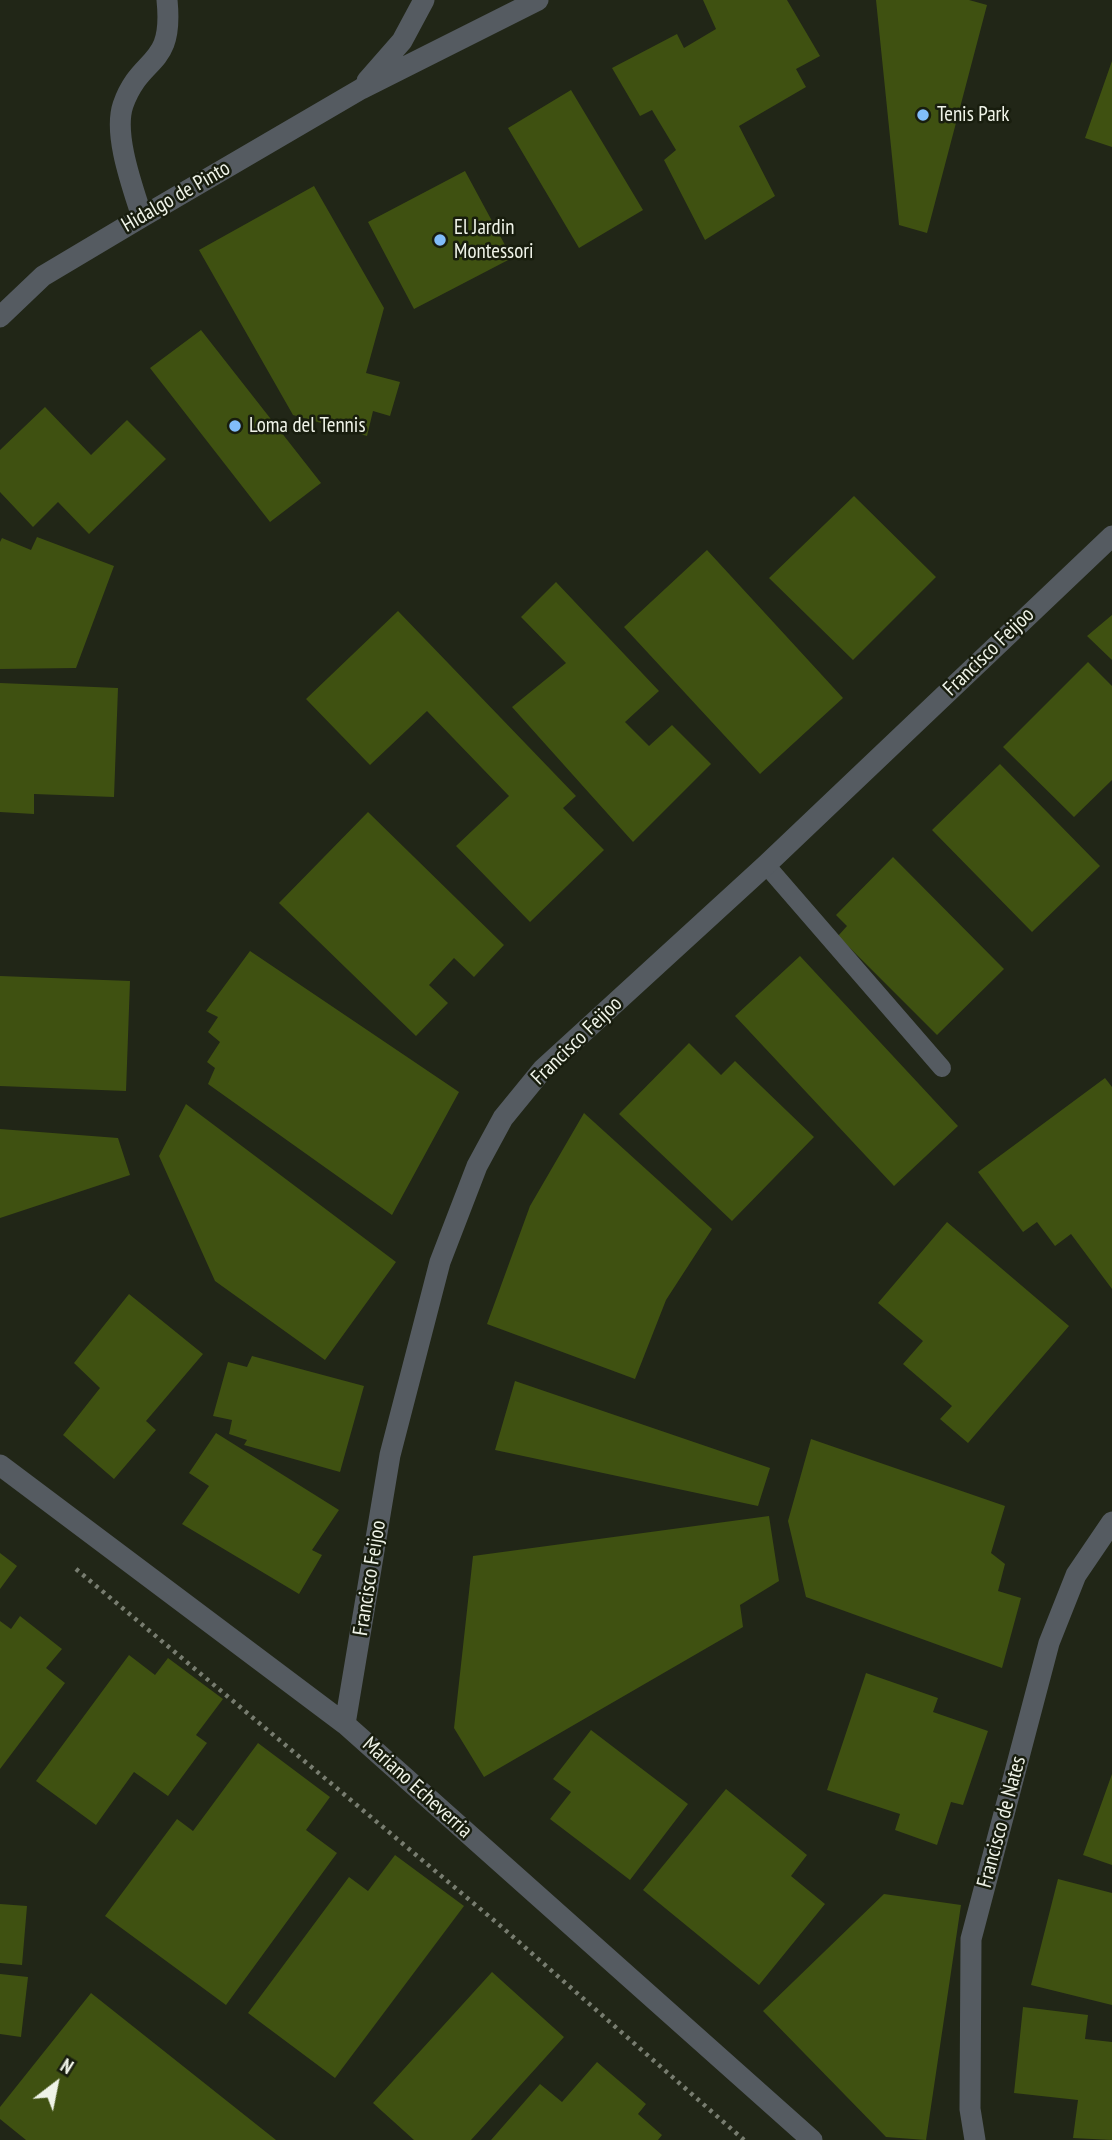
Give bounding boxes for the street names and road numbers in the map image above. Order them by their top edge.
street label: Hidalgo de Pinto [117,156,235,238]
street label: Francisco Feijoo [938,603,1040,701]
street label: Francisco Feijoo [526,992,628,1090]
street label: Francisco Feijoo [348,1519,392,1637]
street label: Mariano Echeverria [357,1732,477,1844]
street label: Francisco de Nates [972,1753,1032,1891]

